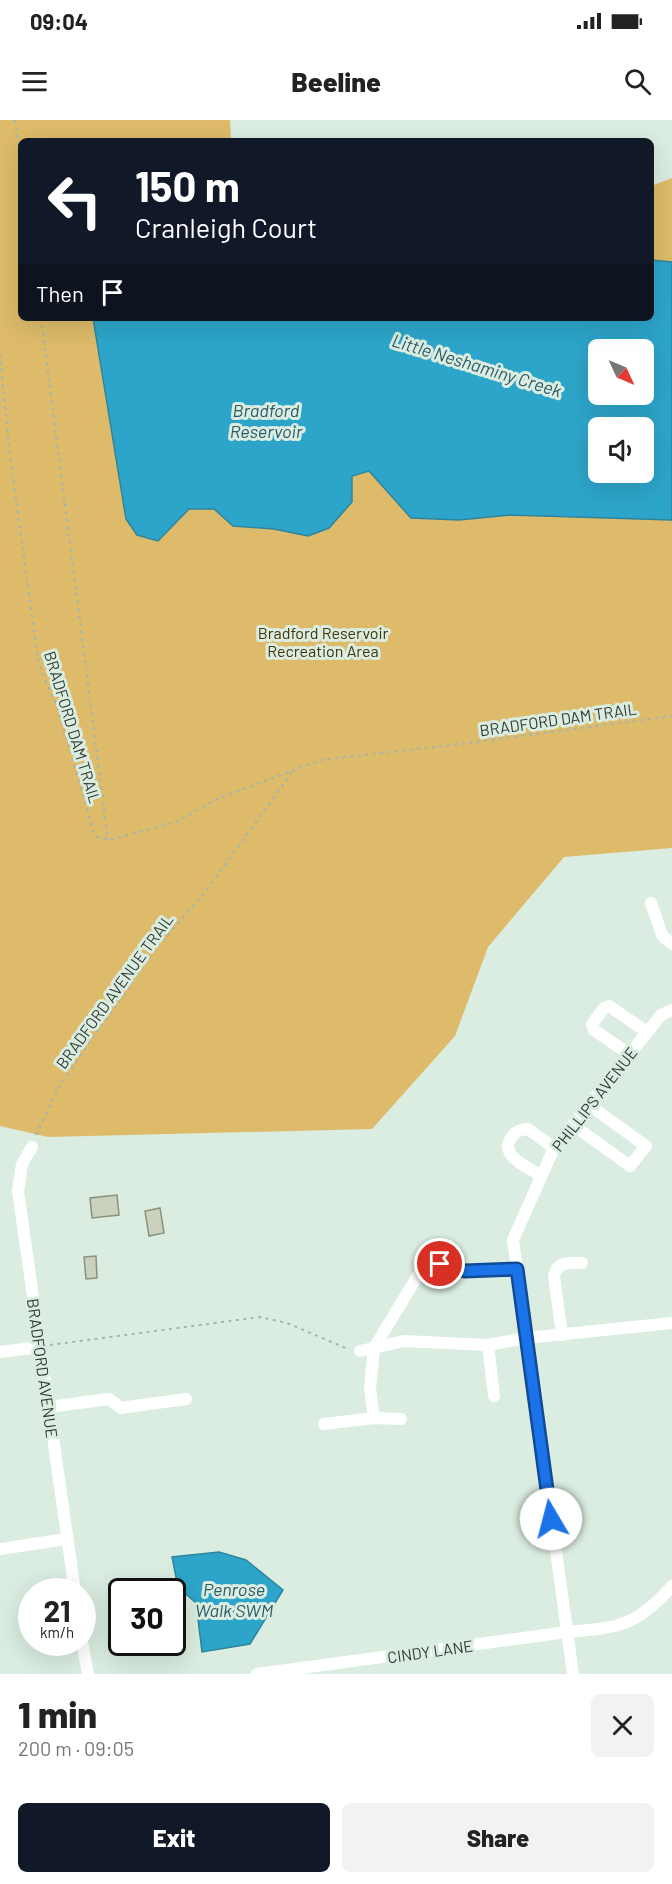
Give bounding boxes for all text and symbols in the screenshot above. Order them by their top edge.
text: 09:04 [30,8,88,34]
icon: menu [18,65,51,98]
text: Beeline [291,65,381,97]
icon: search [621,65,654,98]
text: 150 m [135,160,240,210]
icon: left [36,162,114,240]
text: Cranleigh Court [135,211,317,243]
icon: arrive [96,276,129,309]
text: Then [36,280,84,306]
water label: Little Neshaminy Creek [390,329,565,401]
north arrow [588,339,654,405]
map controls [588,339,654,483]
water label: Bradford Reservoir [230,399,303,442]
button: sound [588,417,654,483]
park label: Bradford Reservoir Recreation Area [258,623,389,660]
street label: BRADFORD DAM TRAIL [41,649,105,805]
street label: BRADFORD DAM TRAIL [478,699,638,739]
street label: BRADFORD AVENUE TRAIL [52,910,176,1072]
street label: PHILLIPS AVENUE [547,1043,641,1155]
pin [414,1238,465,1289]
icon: arrive [423,1247,456,1280]
street label: BRADFORD AVENUE [24,1297,62,1439]
position arrow [519,1487,583,1551]
speed limit sign: 30 [108,1578,186,1656]
water label: Penrose Walk SWM [195,1578,274,1621]
text: 21 [43,1592,71,1628]
text: km/h [40,1623,74,1641]
street label: CINDY LANE [386,1636,474,1666]
text: 1 min [18,1692,97,1735]
button: close [591,1694,654,1757]
text: 200 m · 09:05 [18,1736,134,1760]
button: Exit [18,1803,330,1872]
button: Share [342,1803,654,1872]

